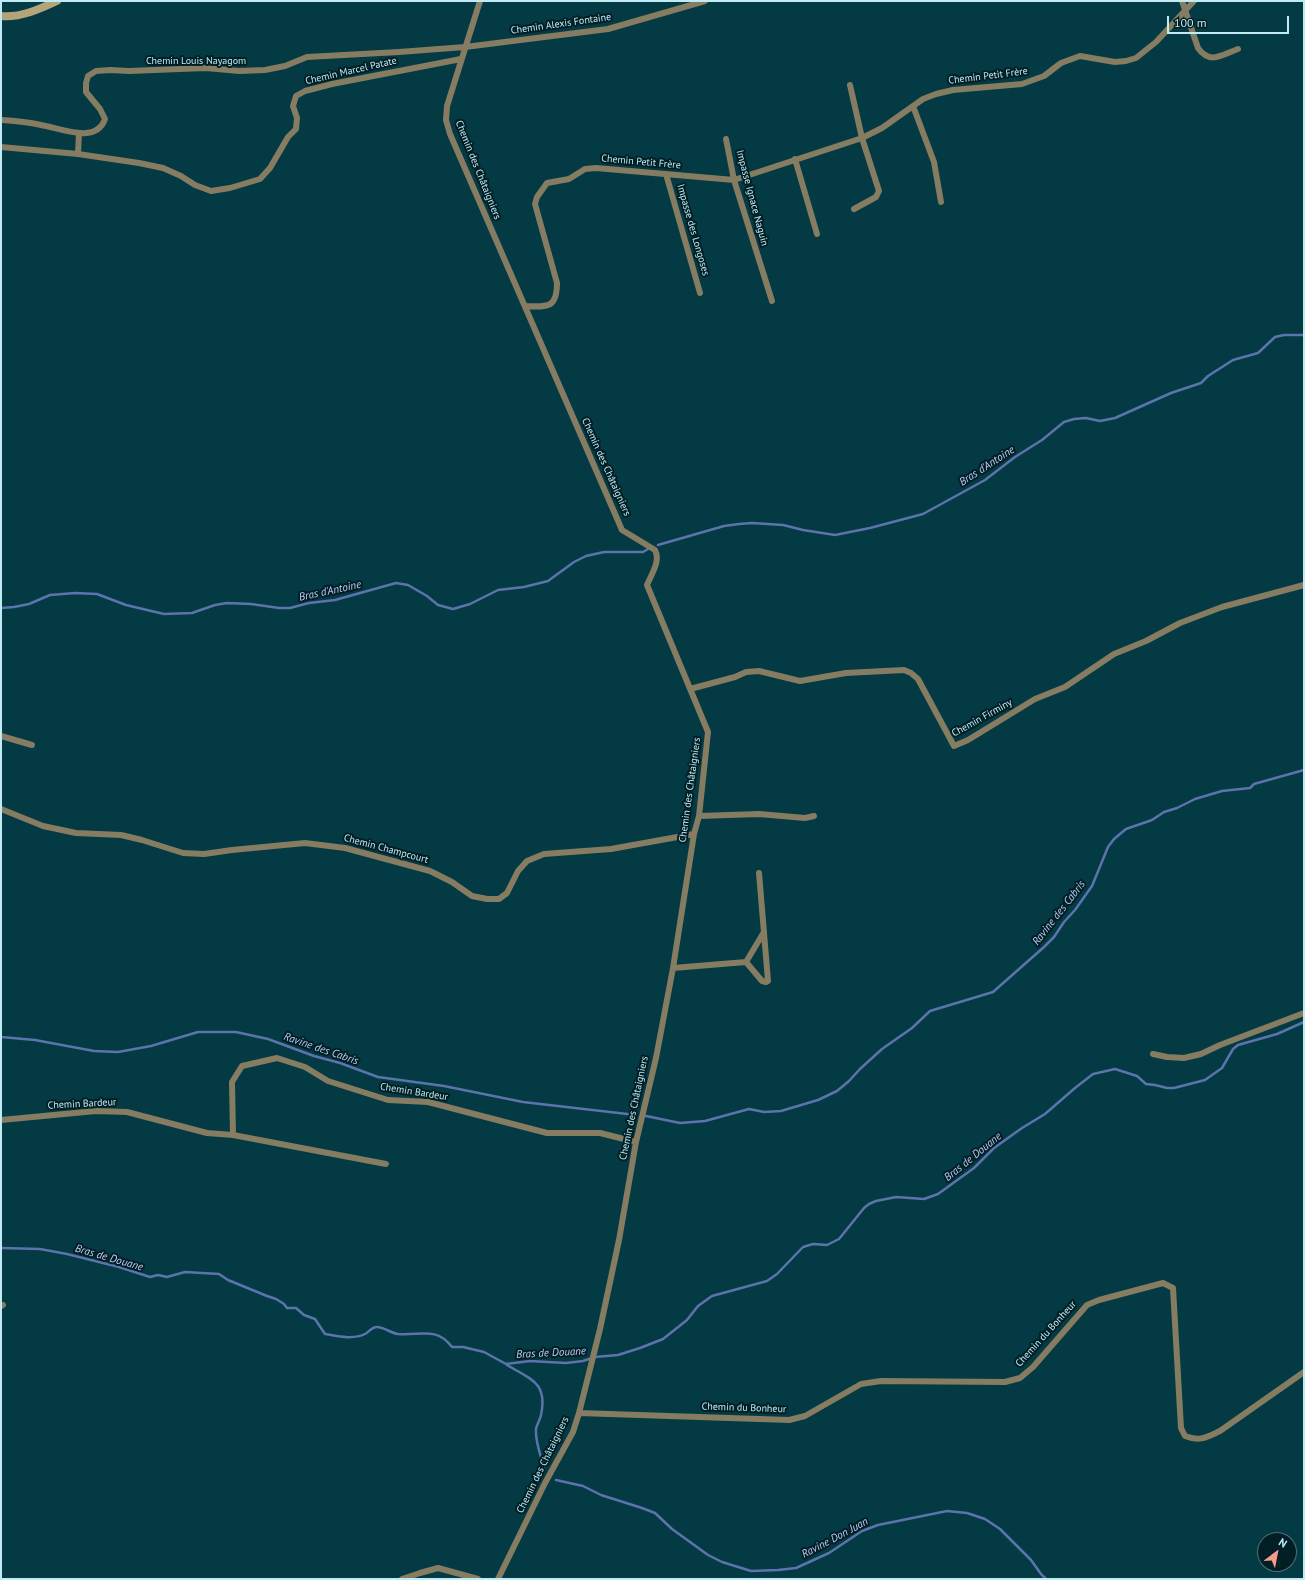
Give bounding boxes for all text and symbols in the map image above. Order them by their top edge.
scale bar [1169,8,1291,34]
street label: Chemin Alexis Fontaine [510,11,612,37]
text: 100 m [1174,15,1207,30]
street label: Chemin Louis Nayagom [146,55,246,67]
street label: Chemin Marcel Patate [304,55,398,87]
street label: Chemin Petit Frère [948,65,1028,87]
street label: Chemin des Châtaigniers [453,119,503,221]
street label: Impasse Ignace Naguin [733,149,771,247]
street label: Chemin Petit Frère [601,153,681,171]
street label: Impasse des Longoses [674,183,712,277]
street label: Chemin des Châtaigniers [579,416,633,518]
water label: Bras d'Antoine [957,443,1017,489]
water label: Bras d'Antoine [298,578,362,604]
street label: Chemin Firminy [950,696,1014,740]
street label: Chemin des Châtaigniers [677,737,703,843]
street label: Chemin Champcourt [342,832,430,866]
water label: Ravine des Cabris [1030,878,1088,948]
water label: Ravine des Cabris [282,1030,360,1068]
street label: Chemin des Châtaigniers [617,1055,651,1161]
street label: Chemin Bardeur [379,1081,449,1103]
street label: Chemin Bardeur [47,1096,117,1112]
water label: Bras de Douane [942,1130,1004,1184]
water label: Bras de Douane [73,1242,145,1274]
street label: Chemin du Bonheur [1013,1299,1079,1369]
water label: Bras de Douane [516,1345,586,1361]
street label: Chemin du Bonheur [701,1401,787,1415]
street label: Chemin des Châtaigniers [514,1415,572,1515]
water label: Ravine Don Juan [799,1515,871,1561]
north arrow [1257,1532,1297,1572]
text: N [1276,1535,1290,1551]

